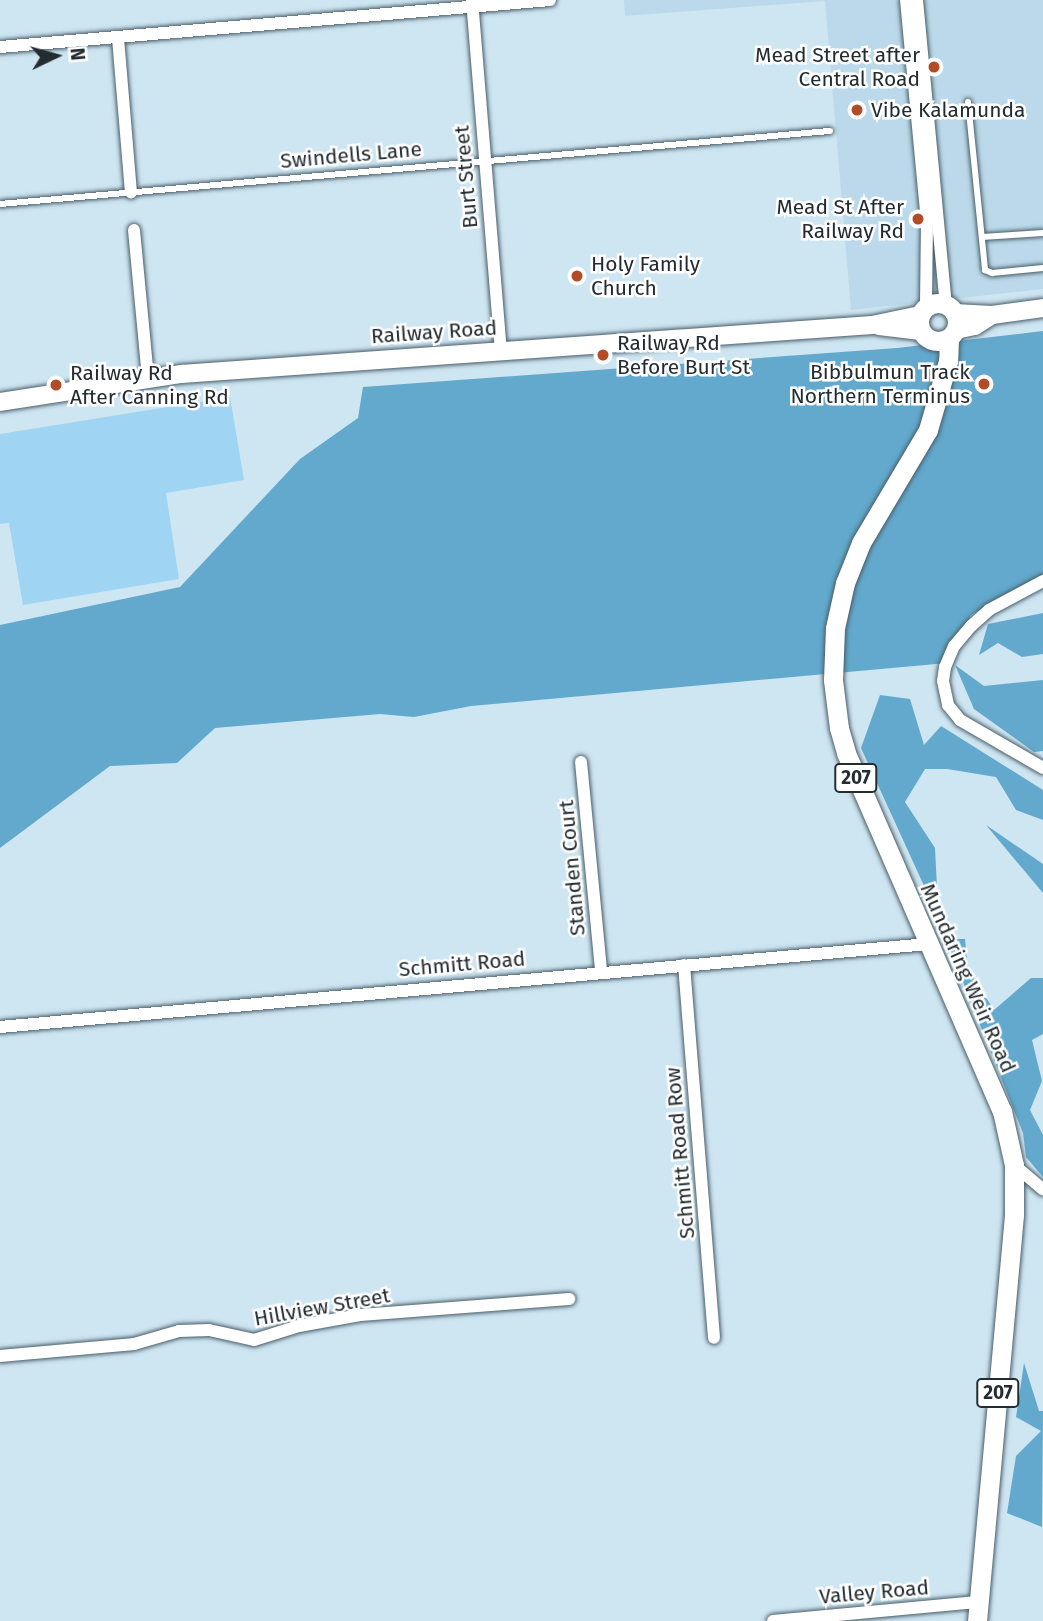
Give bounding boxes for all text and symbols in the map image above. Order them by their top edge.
north arrow [21,21,91,91]
place label: Mead Street after Central Road [755,42,920,92]
text: N [65,47,89,61]
marker: Mead Street after Central Road [926,59,942,75]
place label: Vibe Kalamunda [871,97,1025,123]
marker: Vibe Kalamunda [849,102,865,118]
street label: Burt Street [449,124,483,230]
street label: Swindells Lane [279,136,423,174]
place label: Mead St After Railway Rd [776,194,904,244]
marker: Mead St After Railway Rd [910,211,926,227]
place label: Holy Family Church [591,251,700,301]
marker: Holy Family Church [569,268,585,284]
street label: Railway Road [370,315,498,349]
place label: Railway Rd Before Burt St [617,330,750,380]
marker: Railway Rd Before Burt St [595,347,611,363]
place label: Bibbulmun Track Northern Terminus [790,359,970,409]
place label: Railway Rd After Canning Rd [70,360,229,410]
marker: Bibbulmun Track Northern Terminus [976,376,992,392]
marker: Railway Rd After Canning Rd [48,377,64,393]
road number: 207 [833,762,879,793]
street label: Standen Court [554,799,590,937]
street label: Mundaring Weir Road [915,880,1021,1076]
street label: Schmitt Road [398,946,526,982]
street label: Schmitt Road Row [660,1066,700,1240]
street label: Hillview Street [252,1283,392,1331]
road number: 207 [975,1378,1021,1408]
street label: Valley Road [818,1575,930,1609]

